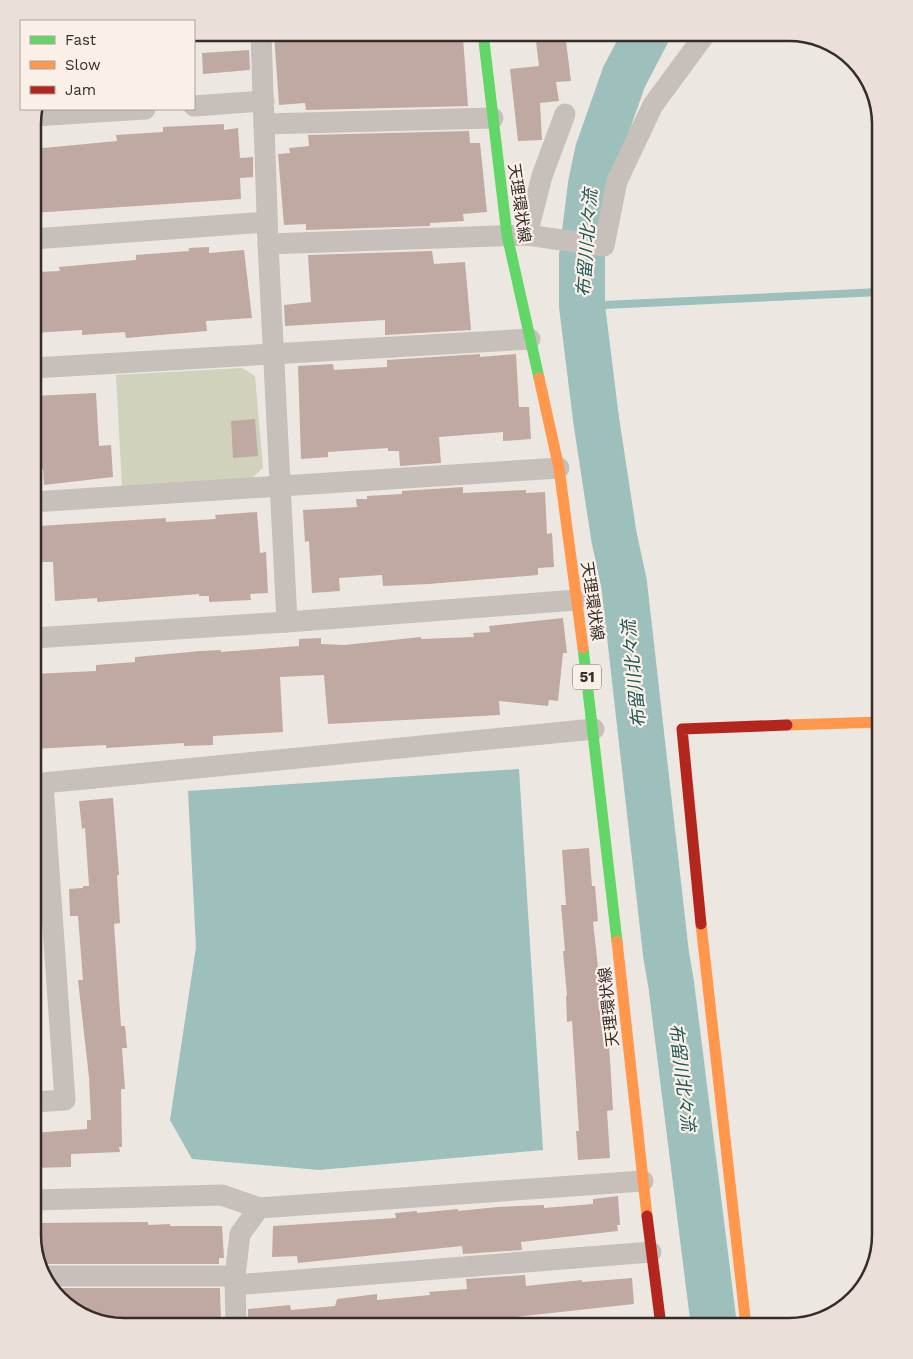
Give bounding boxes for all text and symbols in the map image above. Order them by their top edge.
legend [20,20,195,110]
text: Fast [65,31,97,49]
text: Slow [65,56,101,74]
text: Jam [65,81,96,99]
street label: 天理環状線 [505,162,534,244]
water label: 布留川北々流 [572,185,601,298]
street label: 天理環状線 [578,560,607,642]
water label: 布留川北々流 [617,616,650,729]
road number: 51 [573,664,601,690]
street label: 天理環状線 [595,966,622,1048]
water label: 布留川北々流 [665,1022,700,1135]

